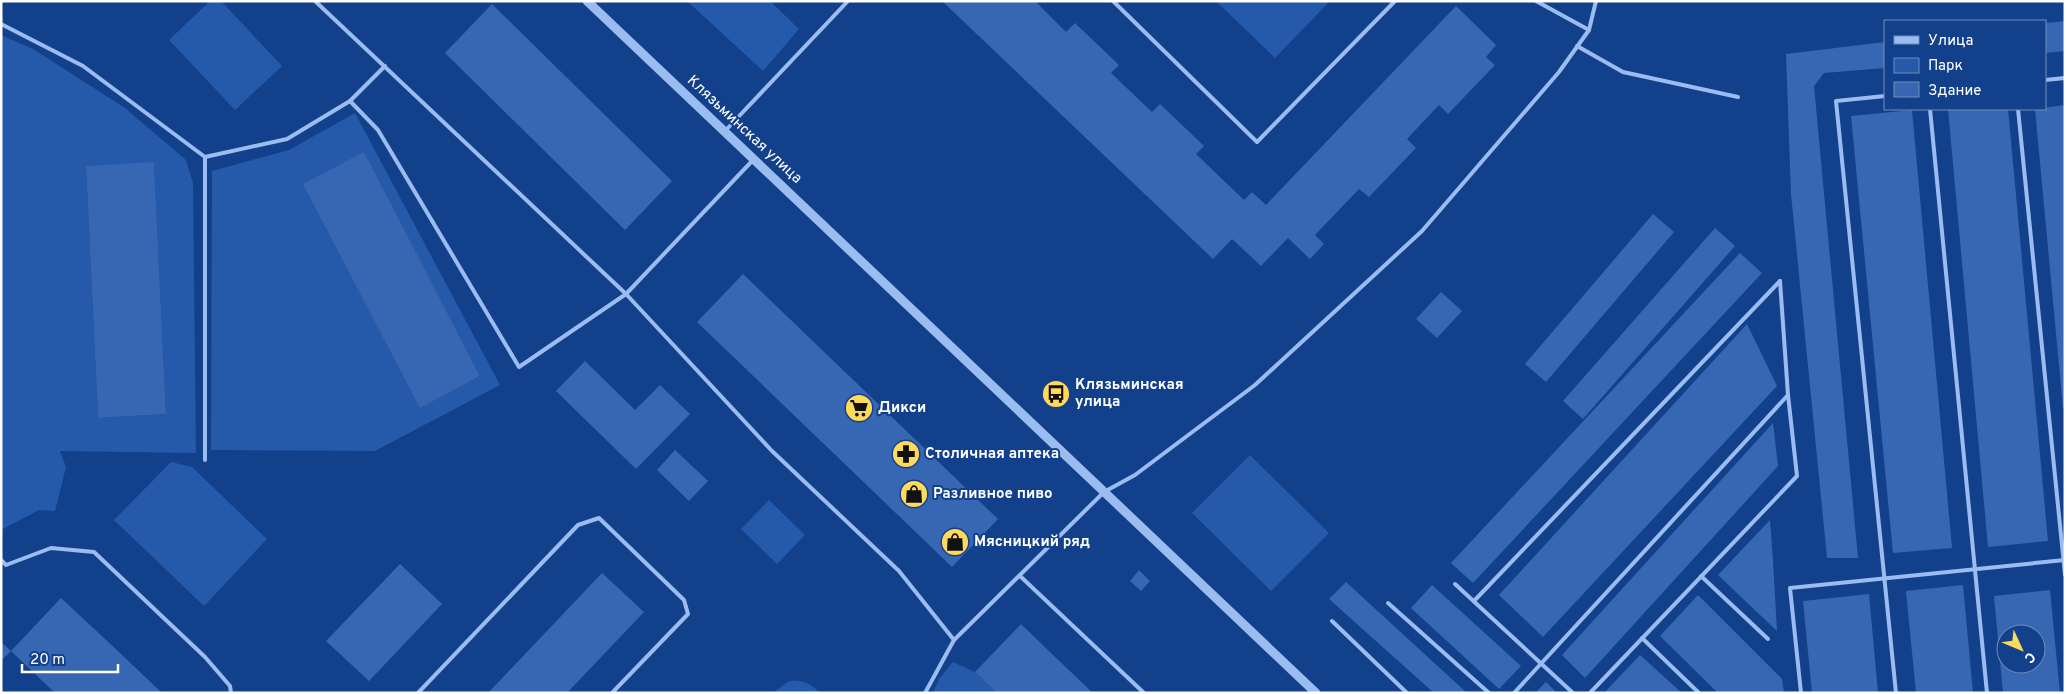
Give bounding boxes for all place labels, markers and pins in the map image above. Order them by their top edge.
place label: Клязьминская улица [1075,376,1184,412]
bus stop icon: Клязьминская улица [1041,379,1071,409]
supermarket icon: Дикси [844,393,874,423]
place label: Дикси [878,399,926,418]
pharmacy icon: Столичная аптека [891,439,921,469]
place label: Столичная аптека [925,445,1059,464]
shop icon: Разливное пиво [899,479,929,509]
place label: Разливное пиво [933,485,1053,504]
shop icon: Мясницкий ряд [940,527,970,557]
place label: Мясницкий ряд [974,533,1090,552]

